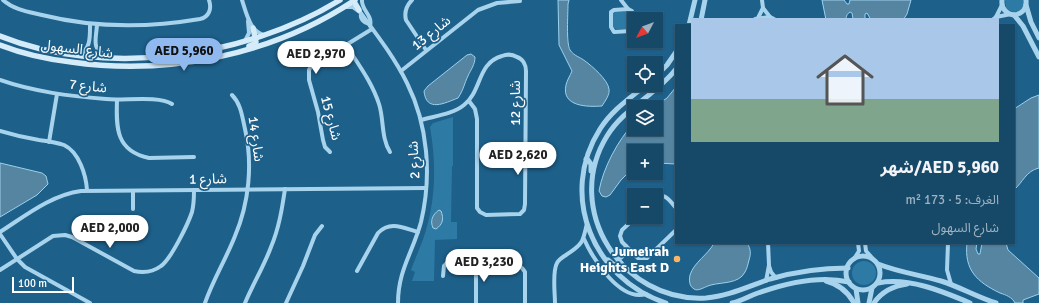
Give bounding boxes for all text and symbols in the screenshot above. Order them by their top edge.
street label: شارع 13 [408,12,455,55]
north arrow [627,12,663,48]
map controls [627,12,663,224]
street label: شارع السهول [40,36,114,64]
pin: AED 5,960 [138,38,230,72]
pin: AED 2,970 [270,41,362,75]
text: AED 5,960 [154,43,214,59]
icon: home [809,44,881,116]
text: AED 2,970 [286,46,346,62]
button: locate [627,56,663,92]
street label: شارع 7 [68,76,108,98]
street label: شارع 12 [507,80,526,126]
street label: شارع 15 [315,94,345,143]
button: layers [627,100,663,136]
street label: شارع 14 [242,115,268,163]
street label: شارع 2 [405,140,425,179]
pin: AED 2,620 [472,142,564,176]
button: + [627,144,663,180]
text: AED 2,620 [488,147,548,163]
text: AED 5,960/شهر [880,157,999,178]
street label: شارع 1 [189,170,227,190]
button: − [627,188,663,224]
text: الغرف: 5 · 173 m² [905,192,999,208]
pin: AED 2,000 [64,215,156,249]
text: AED 2,000 [80,220,140,236]
text: شارع السهول [932,220,999,236]
place label: Jumeirah Heights East D [580,243,669,276]
pin: AED 3,230 [438,249,530,283]
text: AED 3,230 [454,254,514,270]
marker: Jumeirah Heights East D [672,254,682,264]
scale bar [12,275,74,294]
text: 100 m [18,277,47,290]

